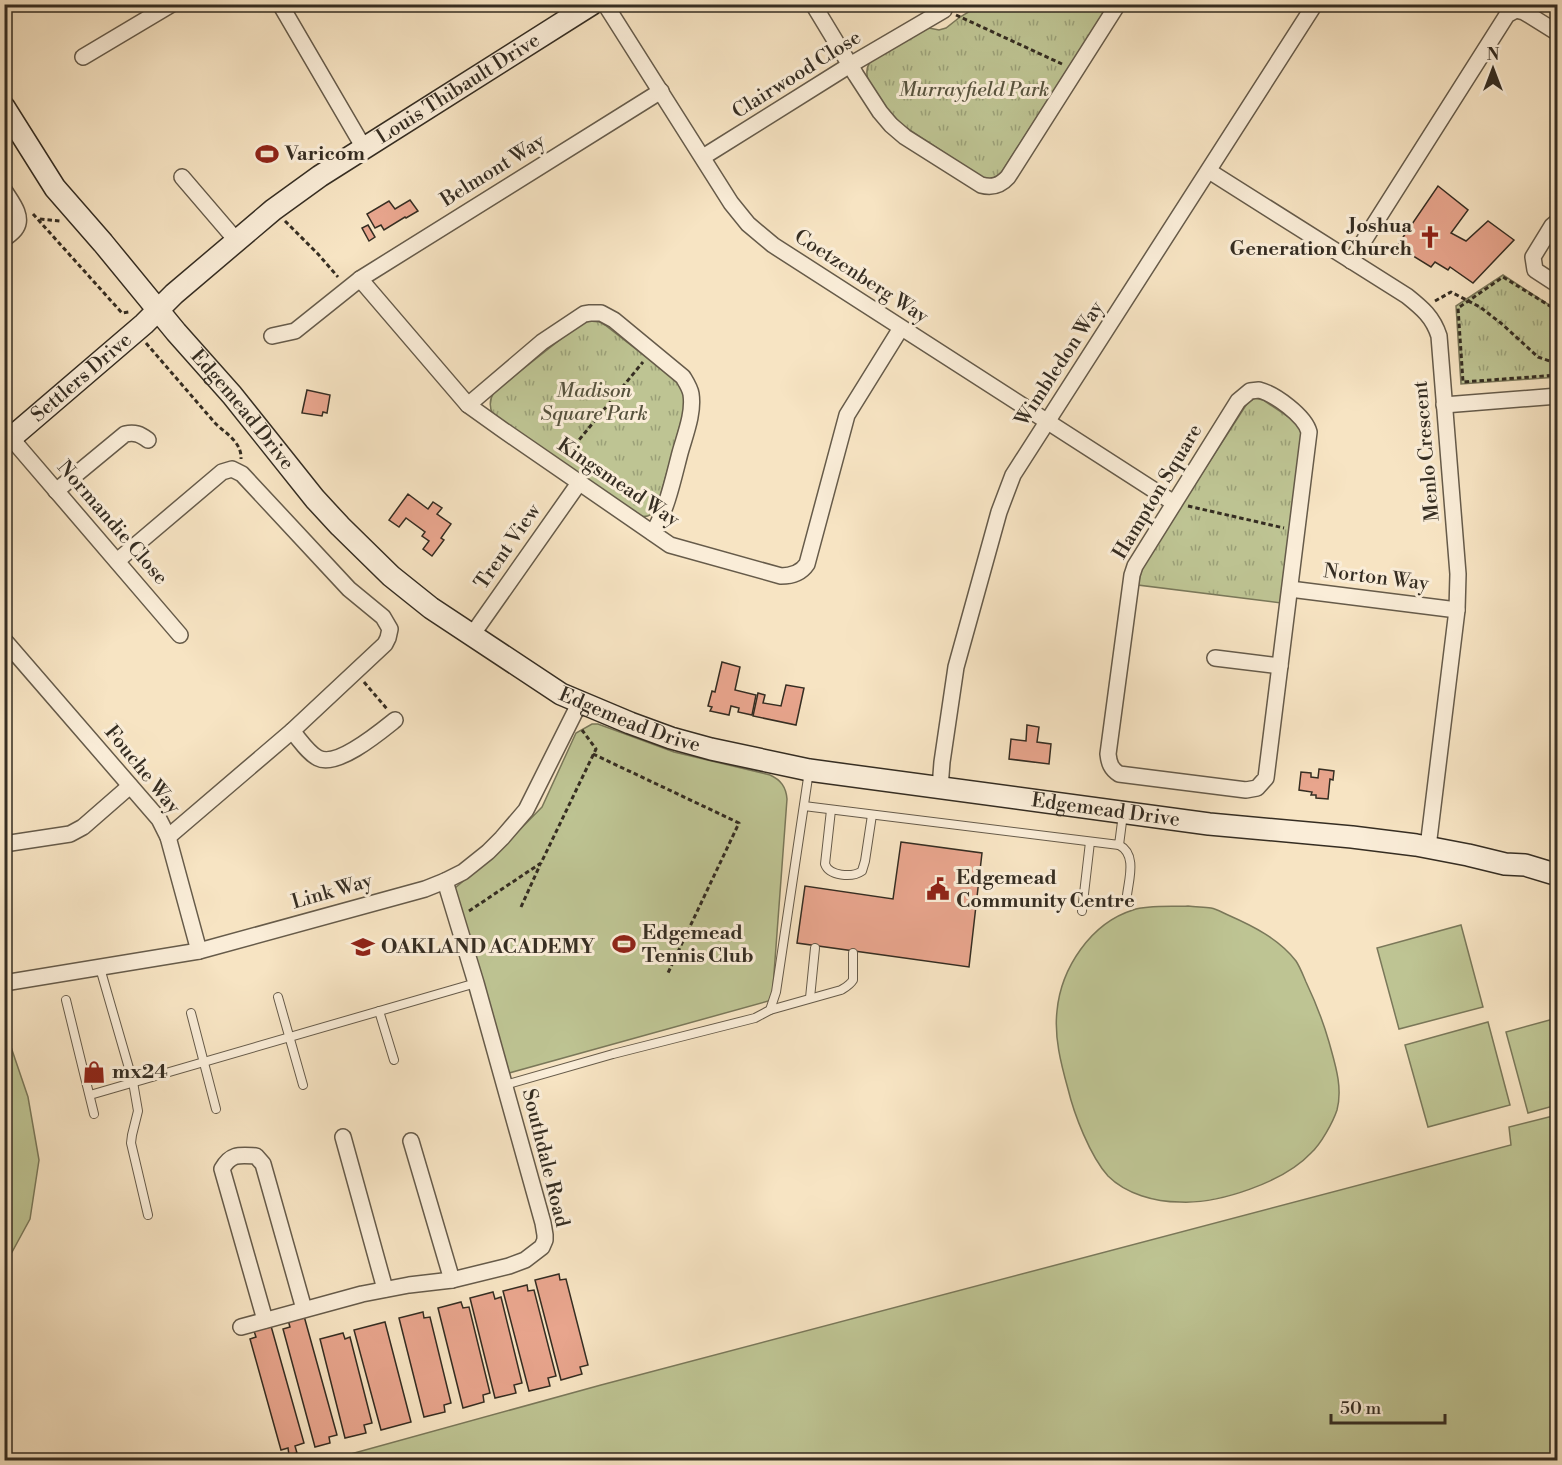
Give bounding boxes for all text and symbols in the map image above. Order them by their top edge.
street label: Clairwood Close [728,25,866,125]
street label: Louis Thibault Drive [372,28,544,150]
north arrow [1463,39,1523,99]
text: N [1487,45,1500,65]
park label: Murrayfield Park [899,78,1049,103]
street label: Belmont Way [435,129,550,214]
sports icon: Varicom [254,141,280,167]
place label: Varicom [284,142,365,167]
place label: Joshua Generation Church [1230,214,1413,262]
street label: Coetzenberg Way [789,224,933,330]
church icon: Joshua Generation Church [1417,224,1443,250]
street label: Wimbledon Way [1010,297,1110,432]
street label: Settlers Drive [26,328,137,428]
street label: Edgemead Drive [185,344,300,475]
park label: Madison Square Park [540,379,648,427]
street label: Menlo Crescent [1408,380,1446,522]
street label: Hampton Square [1108,420,1208,564]
street label: Kingsmead Way [552,433,684,533]
street label: Normandie Close [51,456,173,590]
street label: Trent View [470,498,547,595]
street label: Norton Way [1322,559,1430,597]
street label: Edgemead Drive [555,682,703,758]
street label: Fouche Way [99,721,186,820]
street label: Edgemead Drive [1030,788,1181,832]
place label: Edgemead Community Centre [956,866,1135,914]
street label: Link Way [289,868,376,915]
public building icon: Edgemead Community Centre [925,876,951,902]
place label: Edgemead Tennis Club [642,921,754,969]
sports icon: Edgemead Tennis Club [611,931,637,957]
school or university icon: OAKLAND ACADEMY [350,934,376,960]
place label: OAKLAND ACADEMY [381,935,596,960]
shop icon: mx24 [81,1059,107,1085]
place label: mx24 [112,1060,168,1085]
street label: Southdale Road [516,1086,574,1230]
scale bar [1331,1387,1445,1425]
text: 50 m [1340,1397,1382,1420]

